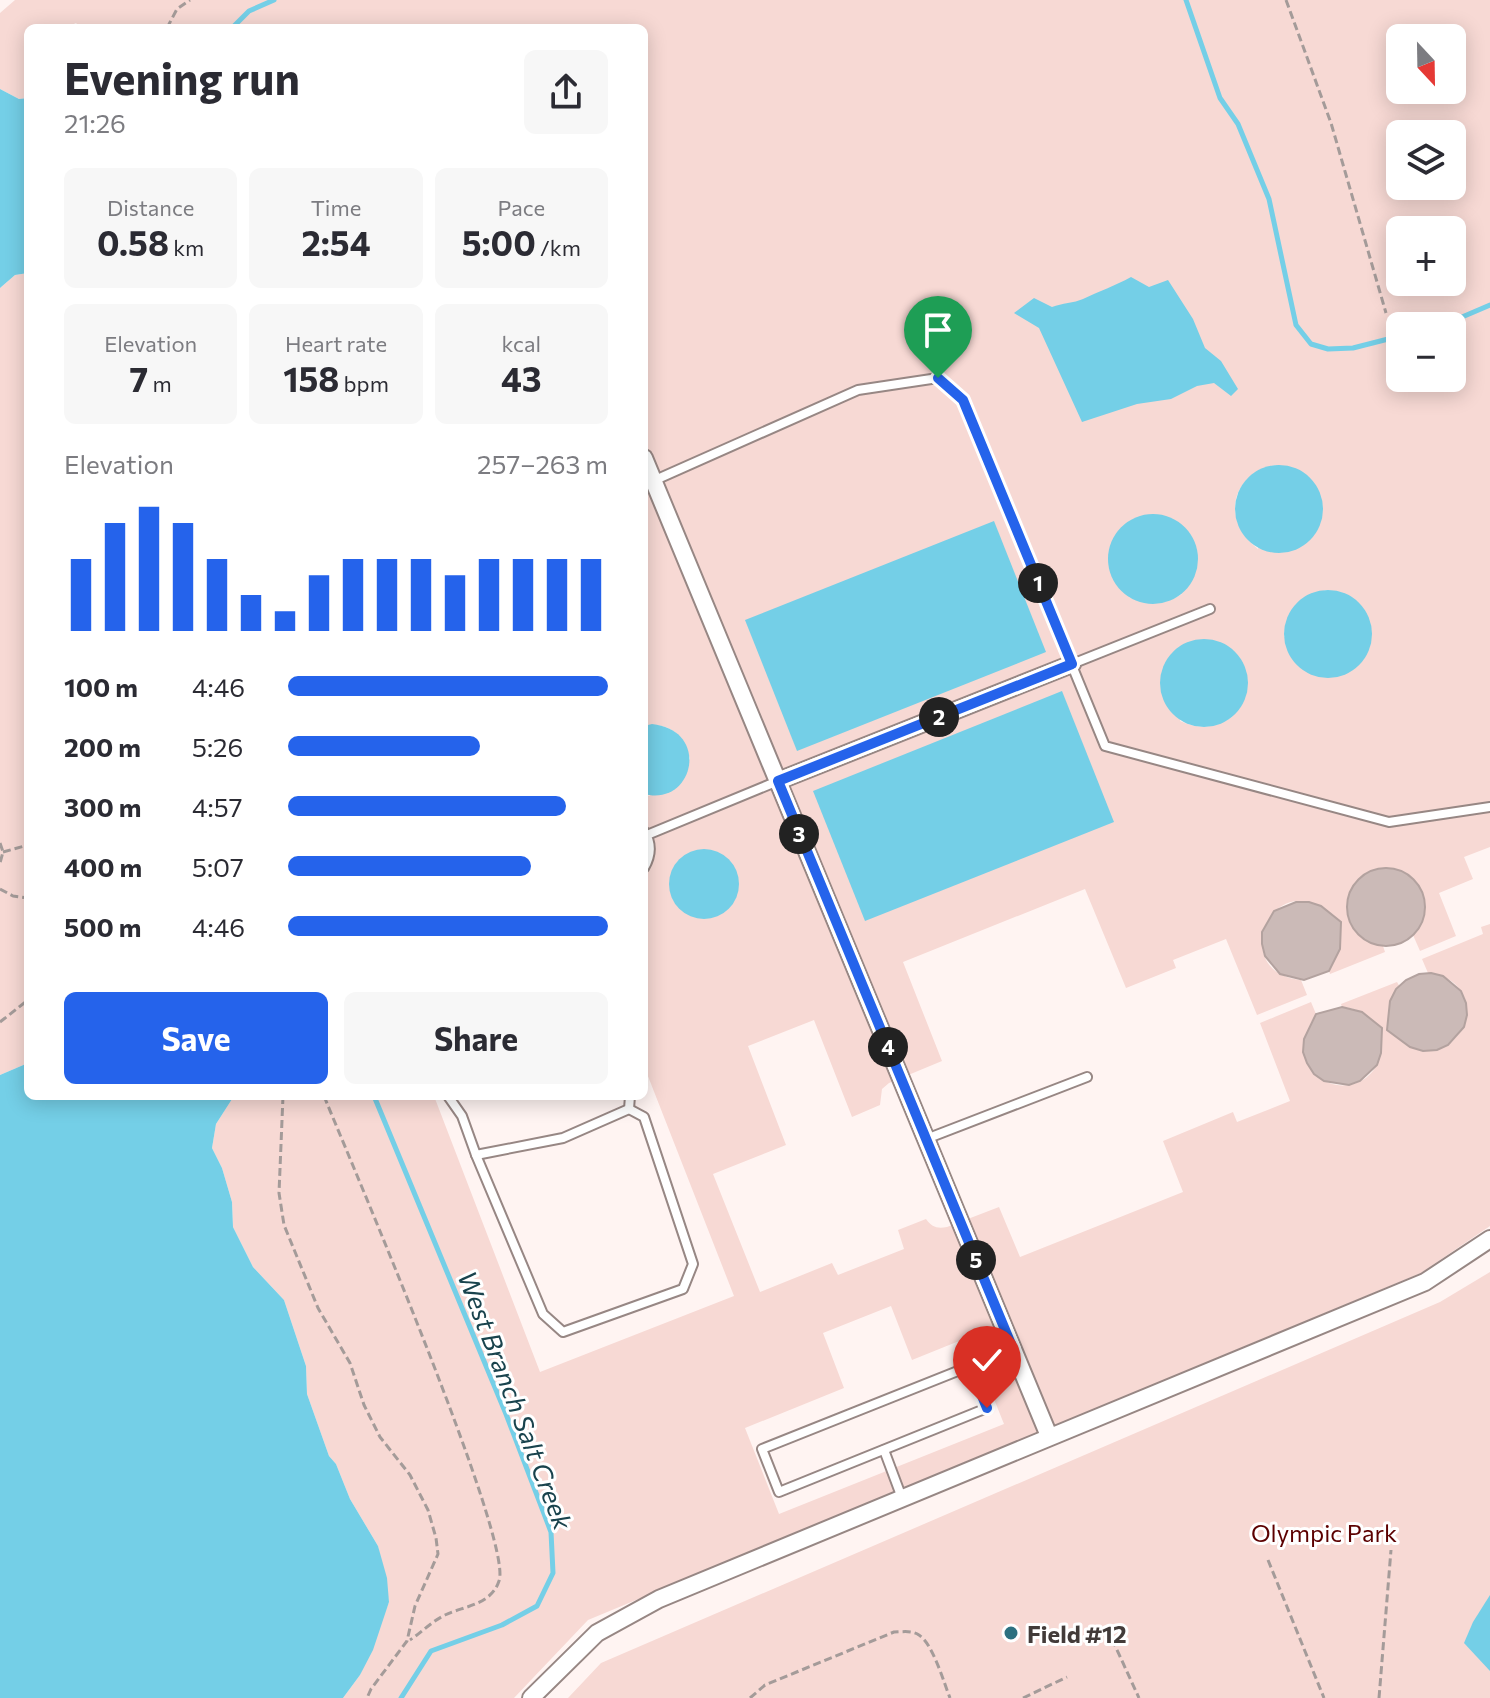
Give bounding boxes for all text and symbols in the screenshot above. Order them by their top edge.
north arrow [1386,24,1466,104]
map controls [1386,24,1466,392]
text: Evening run [64,50,300,104]
button: share [524,50,608,134]
text: 21:26 [64,107,126,138]
button: layers [1386,120,1466,200]
text: Distance [107,194,194,221]
text: Time [311,194,361,221]
text: Pace [497,194,545,221]
button: + [1386,216,1466,296]
text: 0.58 [97,221,169,263]
text: 2:54 [301,221,371,263]
text: 5:00 [462,221,536,263]
text: km [169,234,204,261]
text: /km [536,234,581,261]
pin [904,296,972,378]
icon: arrive [916,308,960,352]
button: − [1386,312,1466,392]
text: Elevation [104,330,197,357]
text: Heart rate [285,330,387,357]
text: kcal [502,330,541,357]
text: 7 [130,357,148,399]
text: 158 [283,357,339,399]
text: 43 [501,357,542,399]
text: m [148,370,172,397]
text: bpm [339,370,389,397]
text: Elevation [64,448,174,479]
text: 257–263 m [477,448,608,479]
pin: 1 [1018,563,1058,603]
text: 1 [1033,569,1043,596]
text: 100 m [64,671,138,702]
text: 4:46 [192,671,245,702]
pin: 2 [919,697,959,737]
text: 2 [933,703,945,730]
text: 200 m [64,731,141,762]
text: 5:26 [192,731,243,762]
text: 300 m [64,791,141,822]
text: 4:57 [192,791,242,822]
pin: 3 [779,814,819,854]
text: 3 [793,820,805,847]
text: 400 m [64,851,142,882]
text: 5:07 [192,851,244,882]
text: 500 m [64,911,141,942]
text: 4:46 [192,911,245,942]
button: Save [64,992,328,1084]
button: Share [344,992,608,1084]
pin: 4 [868,1027,908,1067]
text: 4 [881,1033,895,1060]
pin: 5 [956,1240,996,1280]
text: 5 [970,1246,982,1273]
water label: West Branch Salt Creek [452,1266,580,1535]
pin [953,1326,1021,1408]
icon: check [965,1338,1009,1382]
park label: Olympic Park [1251,1518,1397,1547]
place label: Field #12 [1027,1619,1127,1648]
marker: Field #12 [1002,1624,1020,1642]

